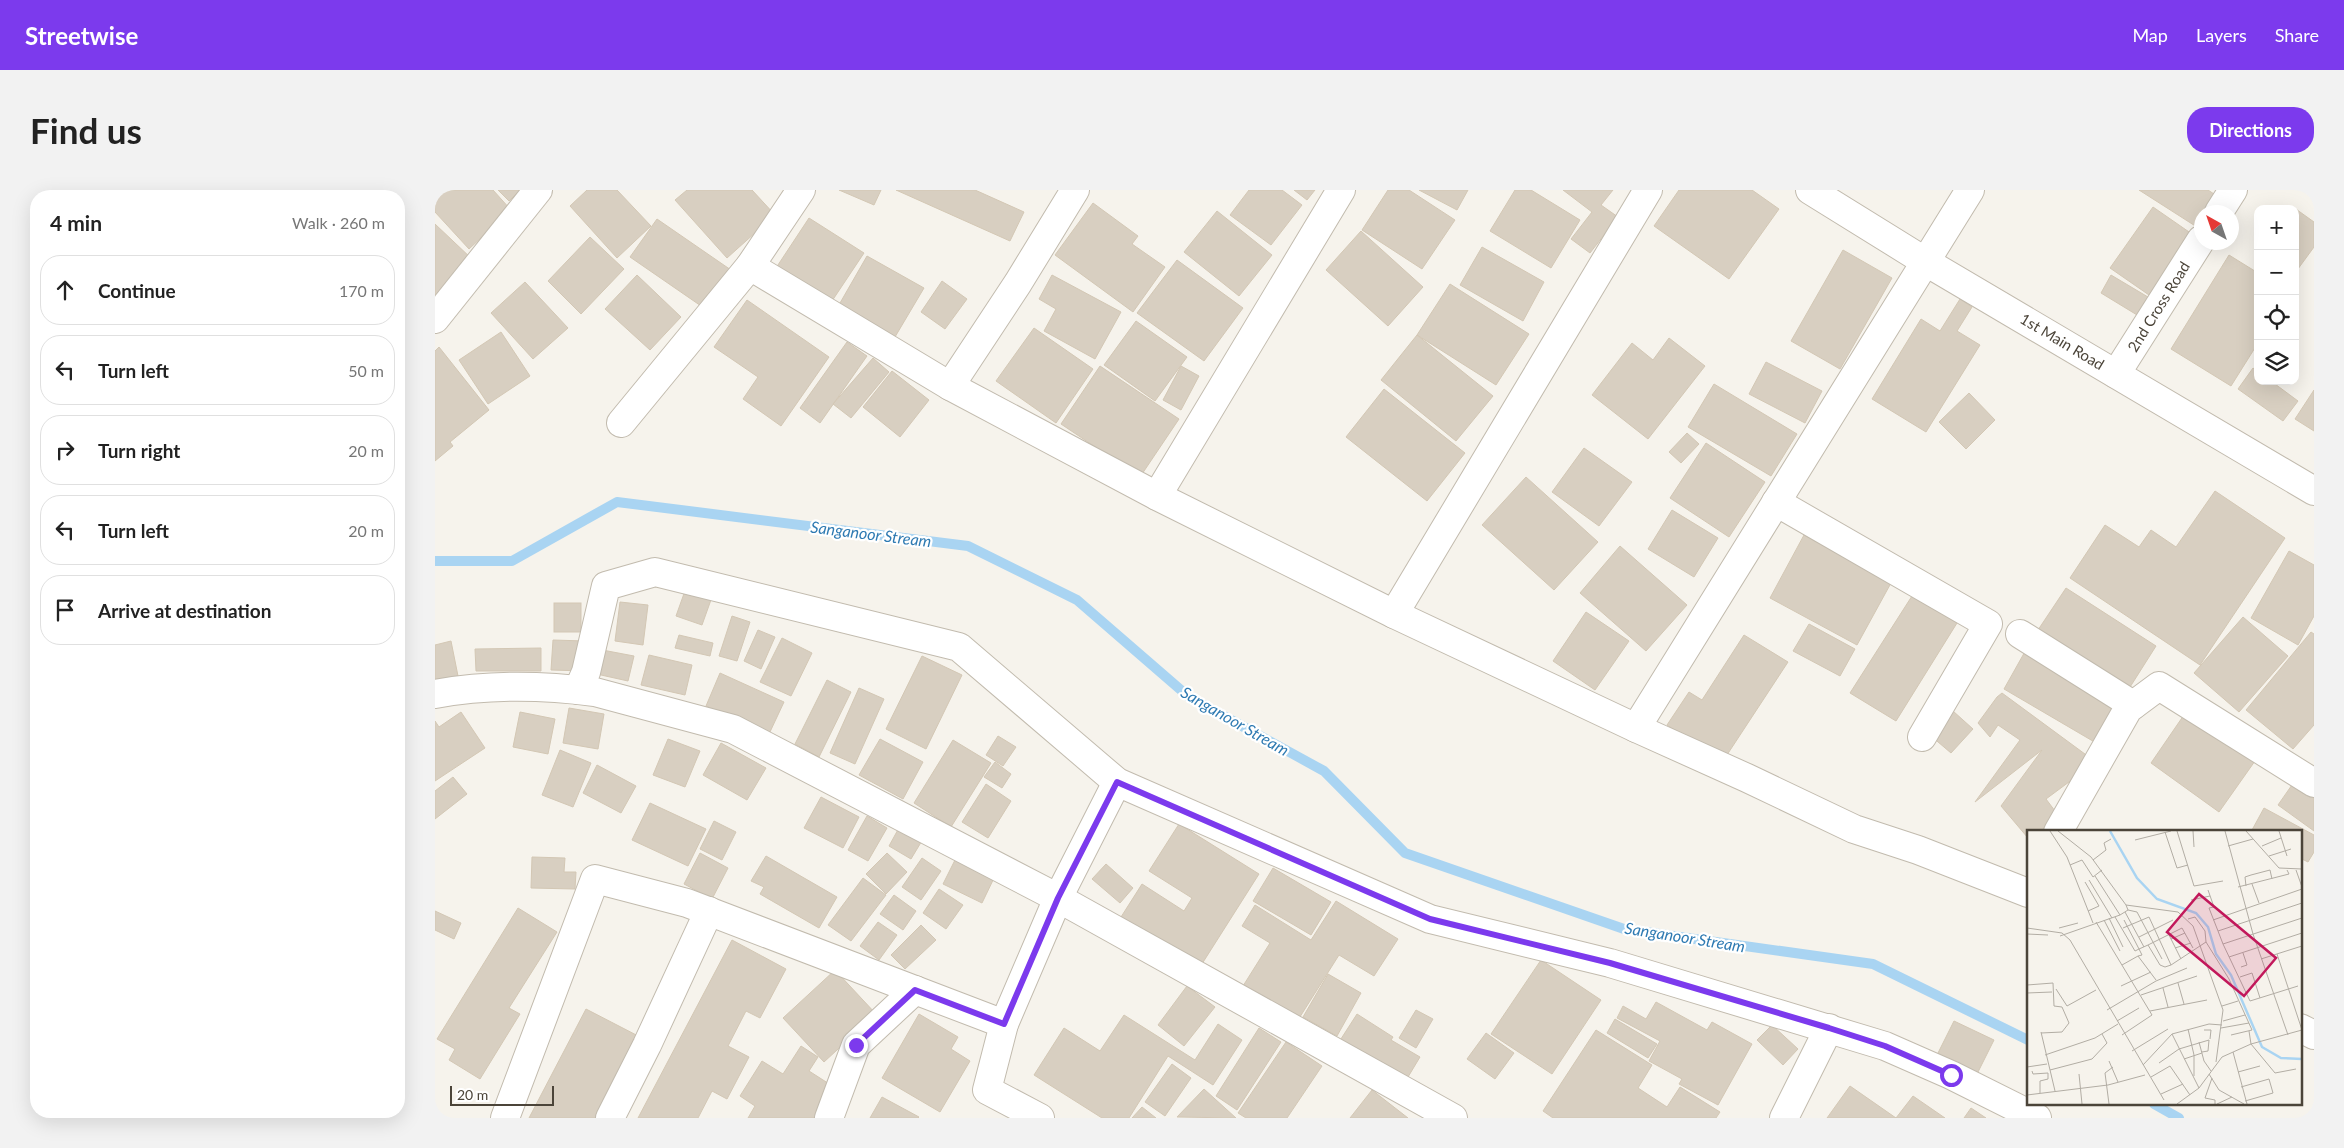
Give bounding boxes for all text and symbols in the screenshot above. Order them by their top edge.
text: Streetwise [25,21,138,50]
text: Map [2132,24,2168,46]
text: Layers [2196,24,2247,46]
text: Share [2275,24,2319,46]
button: Directions [2187,107,2314,153]
text: Find us [30,109,142,151]
north arrow [2194,205,2239,250]
map controls [2254,205,2299,385]
button: + [2254,205,2299,250]
text: 4 min [50,210,102,235]
text: Walk · 260 m [292,213,385,232]
button: − [2254,250,2299,295]
street label: 2nd Cross Road [2123,258,2193,355]
icon: ahead [51,276,79,304]
text: Continue [98,279,176,302]
text: 170 m [339,281,384,300]
button: locate [2254,295,2299,340]
street label: 1st Main Road [2017,309,2108,373]
button: layers [2254,340,2299,385]
icon: left [51,356,79,384]
text: Turn left [98,359,169,382]
text: 50 m [348,361,384,380]
icon: right [51,436,79,464]
text: Turn right [98,439,180,462]
text: 20 m [348,441,384,460]
icon: left [51,516,79,544]
water label: Sanganoor Stream [810,517,933,550]
text: Turn left [98,519,169,542]
text: 20 m [348,521,384,540]
icon: arrive [51,596,79,624]
text: Arrive at destination [98,599,271,622]
water label: Sanganoor Stream [1178,682,1293,759]
inset map [2027,830,2301,1106]
water label: Sanganoor Stream [1624,918,1747,955]
route end [845,1034,868,1057]
route start [1940,1064,1963,1087]
scale bar [450,1083,554,1106]
text: 20 m [457,1086,488,1103]

